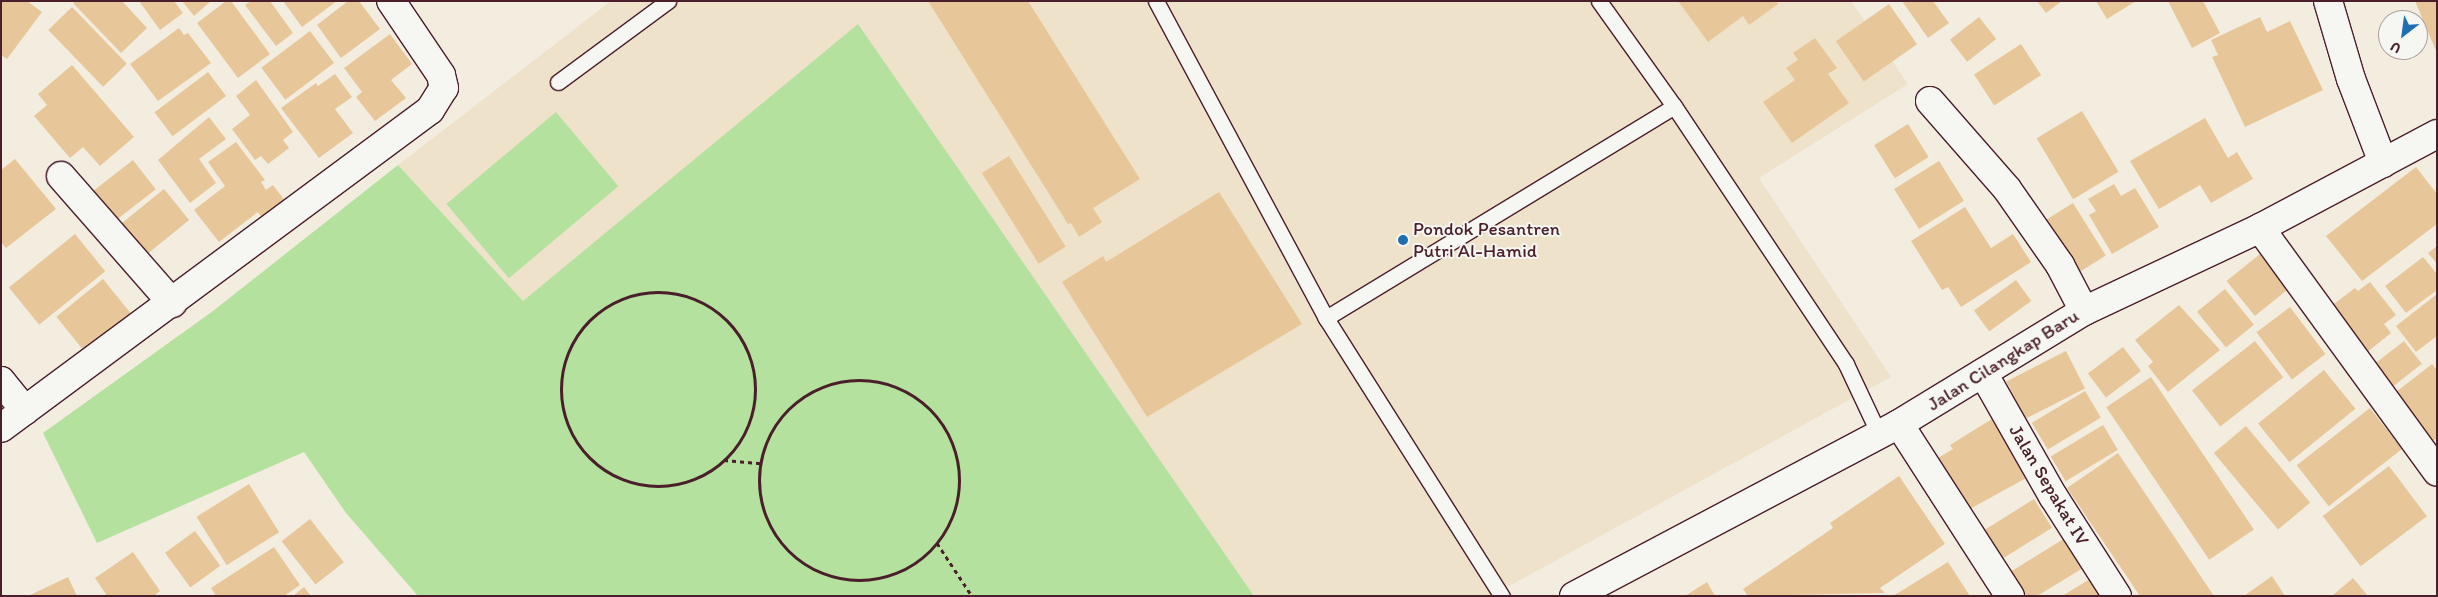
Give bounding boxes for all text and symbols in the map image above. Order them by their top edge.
north arrow [2378,10,2428,60]
text: U [2387,38,2404,57]
place label: Pondok Pesantren Putri Al-Hamid [1413,218,1559,262]
marker: Pondok Pesantren Putri Al-Hamid [1397,234,1409,246]
street label: Jalan Cilangkap Baru [1924,304,2082,416]
street label: Jalan Sepakat IV [2004,421,2094,549]

